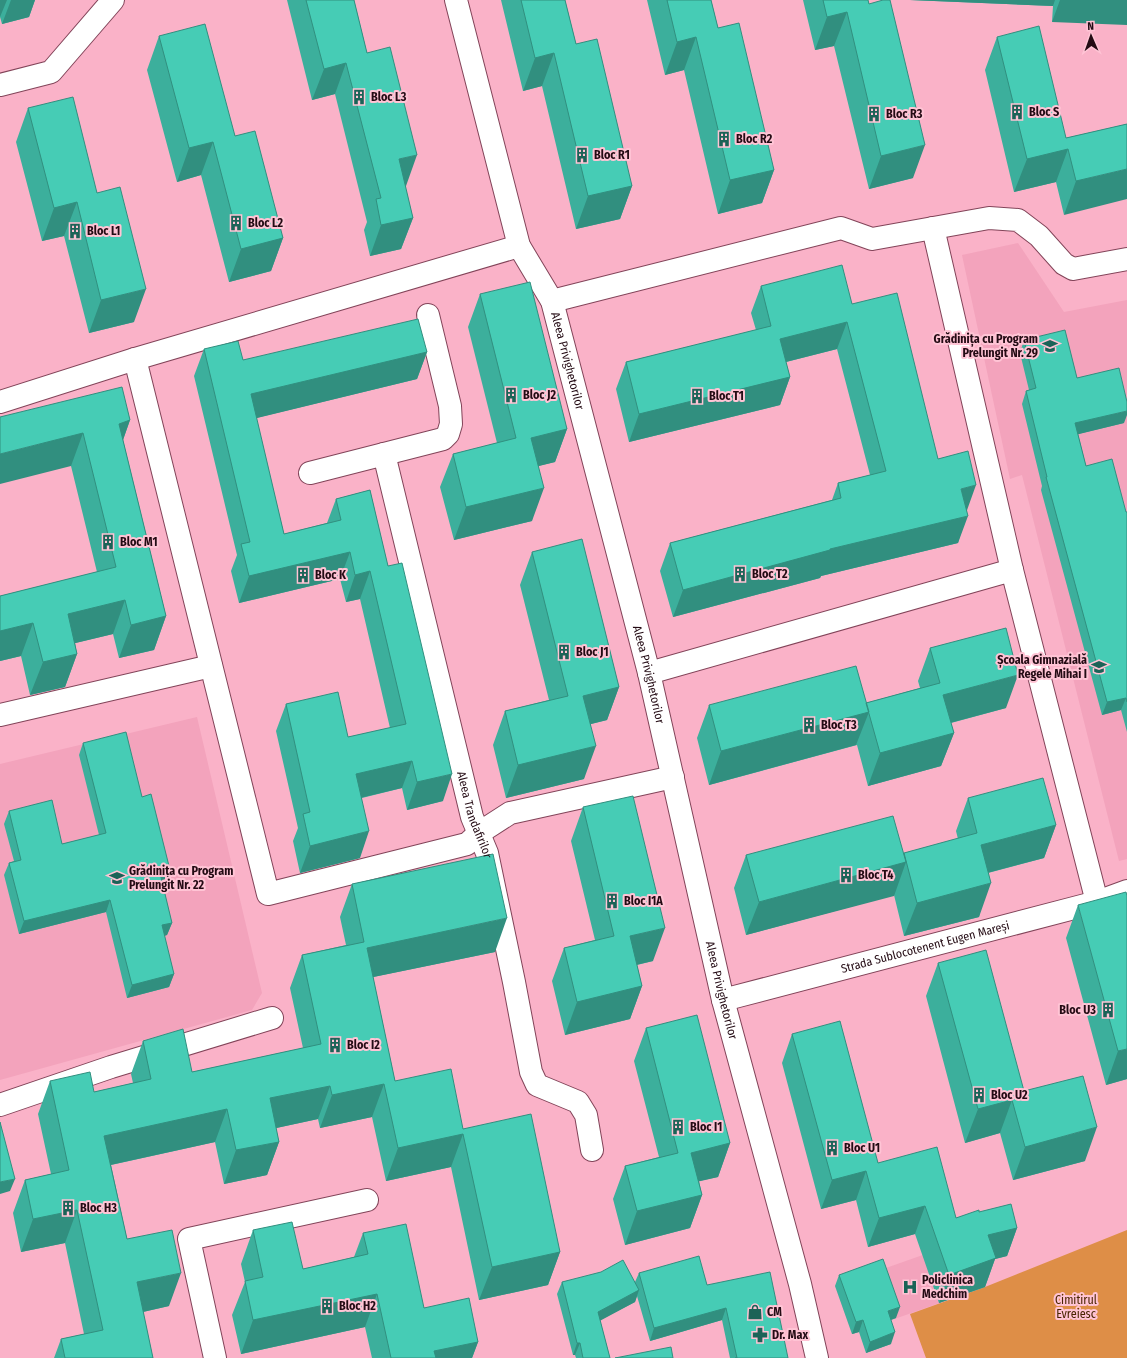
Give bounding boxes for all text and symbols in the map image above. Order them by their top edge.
north arrow [1071,16,1111,56]
text: N [1087,20,1094,33]
building icon: Bloc L3 [350,88,368,106]
place label: Bloc L3 [371,90,407,104]
building icon: Bloc S [1008,103,1026,121]
building icon: Bloc R3 [865,105,883,123]
place label: Bloc S [1029,105,1059,119]
place label: Bloc R3 [886,107,923,121]
building icon: Bloc R2 [715,130,733,148]
place label: Bloc R2 [736,132,773,146]
building icon: Bloc R1 [573,146,591,164]
place label: Bloc R1 [594,148,630,162]
building icon: Bloc L2 [227,214,245,232]
place label: Bloc L2 [248,216,284,230]
building icon: Bloc L1 [66,222,84,240]
place label: Bloc L1 [87,224,120,238]
street label: Aleea Privighetorilor [548,311,587,412]
place label: Grădinița cu Program Prelungit Nr. 29 [934,331,1038,360]
school or university icon: Grădinița cu Program Prelungit Nr. 29 [1041,337,1059,355]
building icon: Bloc J2 [502,386,520,404]
building icon: Bloc T1 [688,387,706,405]
place label: Bloc J2 [523,388,557,402]
place label: Bloc T1 [709,389,744,403]
building icon: Bloc M1 [99,533,117,551]
place label: Bloc M1 [120,535,158,549]
building icon: Bloc T2 [731,565,749,583]
building icon: Bloc K [294,566,312,584]
place label: Bloc T2 [752,567,788,581]
place label: Bloc K [315,568,347,582]
street label: Aleea Privighetorilor [630,624,667,726]
building icon: Bloc J1 [555,643,573,661]
place label: Bloc J1 [576,645,609,659]
place label: Școala Gimnazială Regele Mihai I [997,652,1087,681]
school or university icon: Școala Gimnazială Regele Mihai I [1090,658,1108,676]
building icon: Bloc T3 [800,716,818,734]
place label: Bloc T3 [821,718,857,732]
street label: Aleea Trandafirilor [454,770,495,860]
place label: Grădinița cu Program Prelungit Nr. 22 [129,863,233,892]
building icon: Bloc T4 [837,866,855,884]
place label: Bloc T4 [858,868,894,882]
school or university icon: Grădinița cu Program Prelungit Nr. 22 [108,869,126,887]
building icon: Bloc I1A [603,892,621,910]
place label: Bloc I1A [624,894,663,908]
street label: Strada Sublocotenent Eugen Mareși [839,918,1011,976]
street label: Aleea Privighetorilor [703,940,741,1042]
building icon: Bloc U3 [1099,1001,1117,1019]
place label: Bloc U3 [1059,1003,1096,1017]
building icon: Bloc I2 [326,1036,344,1054]
place label: Bloc I2 [347,1038,380,1052]
building icon: Bloc U2 [970,1086,988,1104]
place label: Bloc U2 [991,1088,1028,1102]
building icon: Bloc I1 [669,1118,687,1136]
place label: Bloc I1 [690,1120,722,1134]
building icon: Bloc U1 [823,1139,841,1157]
place label: Bloc U1 [844,1141,880,1155]
building icon: Bloc H3 [59,1199,77,1217]
place label: Bloc H3 [80,1201,117,1215]
place label: Policlinica Medchim [922,1273,973,1301]
hospital icon: Policlinica Medchim [901,1278,919,1296]
park label: Cimitirul Evreiesc [1055,1293,1097,1321]
building icon: Bloc H2 [318,1297,336,1315]
place label: Bloc H2 [339,1299,376,1313]
shop icon: CM [746,1303,764,1321]
place label: CM [767,1305,782,1319]
pharmacy icon: Dr. Max [751,1326,769,1344]
place label: Dr. Max [772,1328,808,1342]

